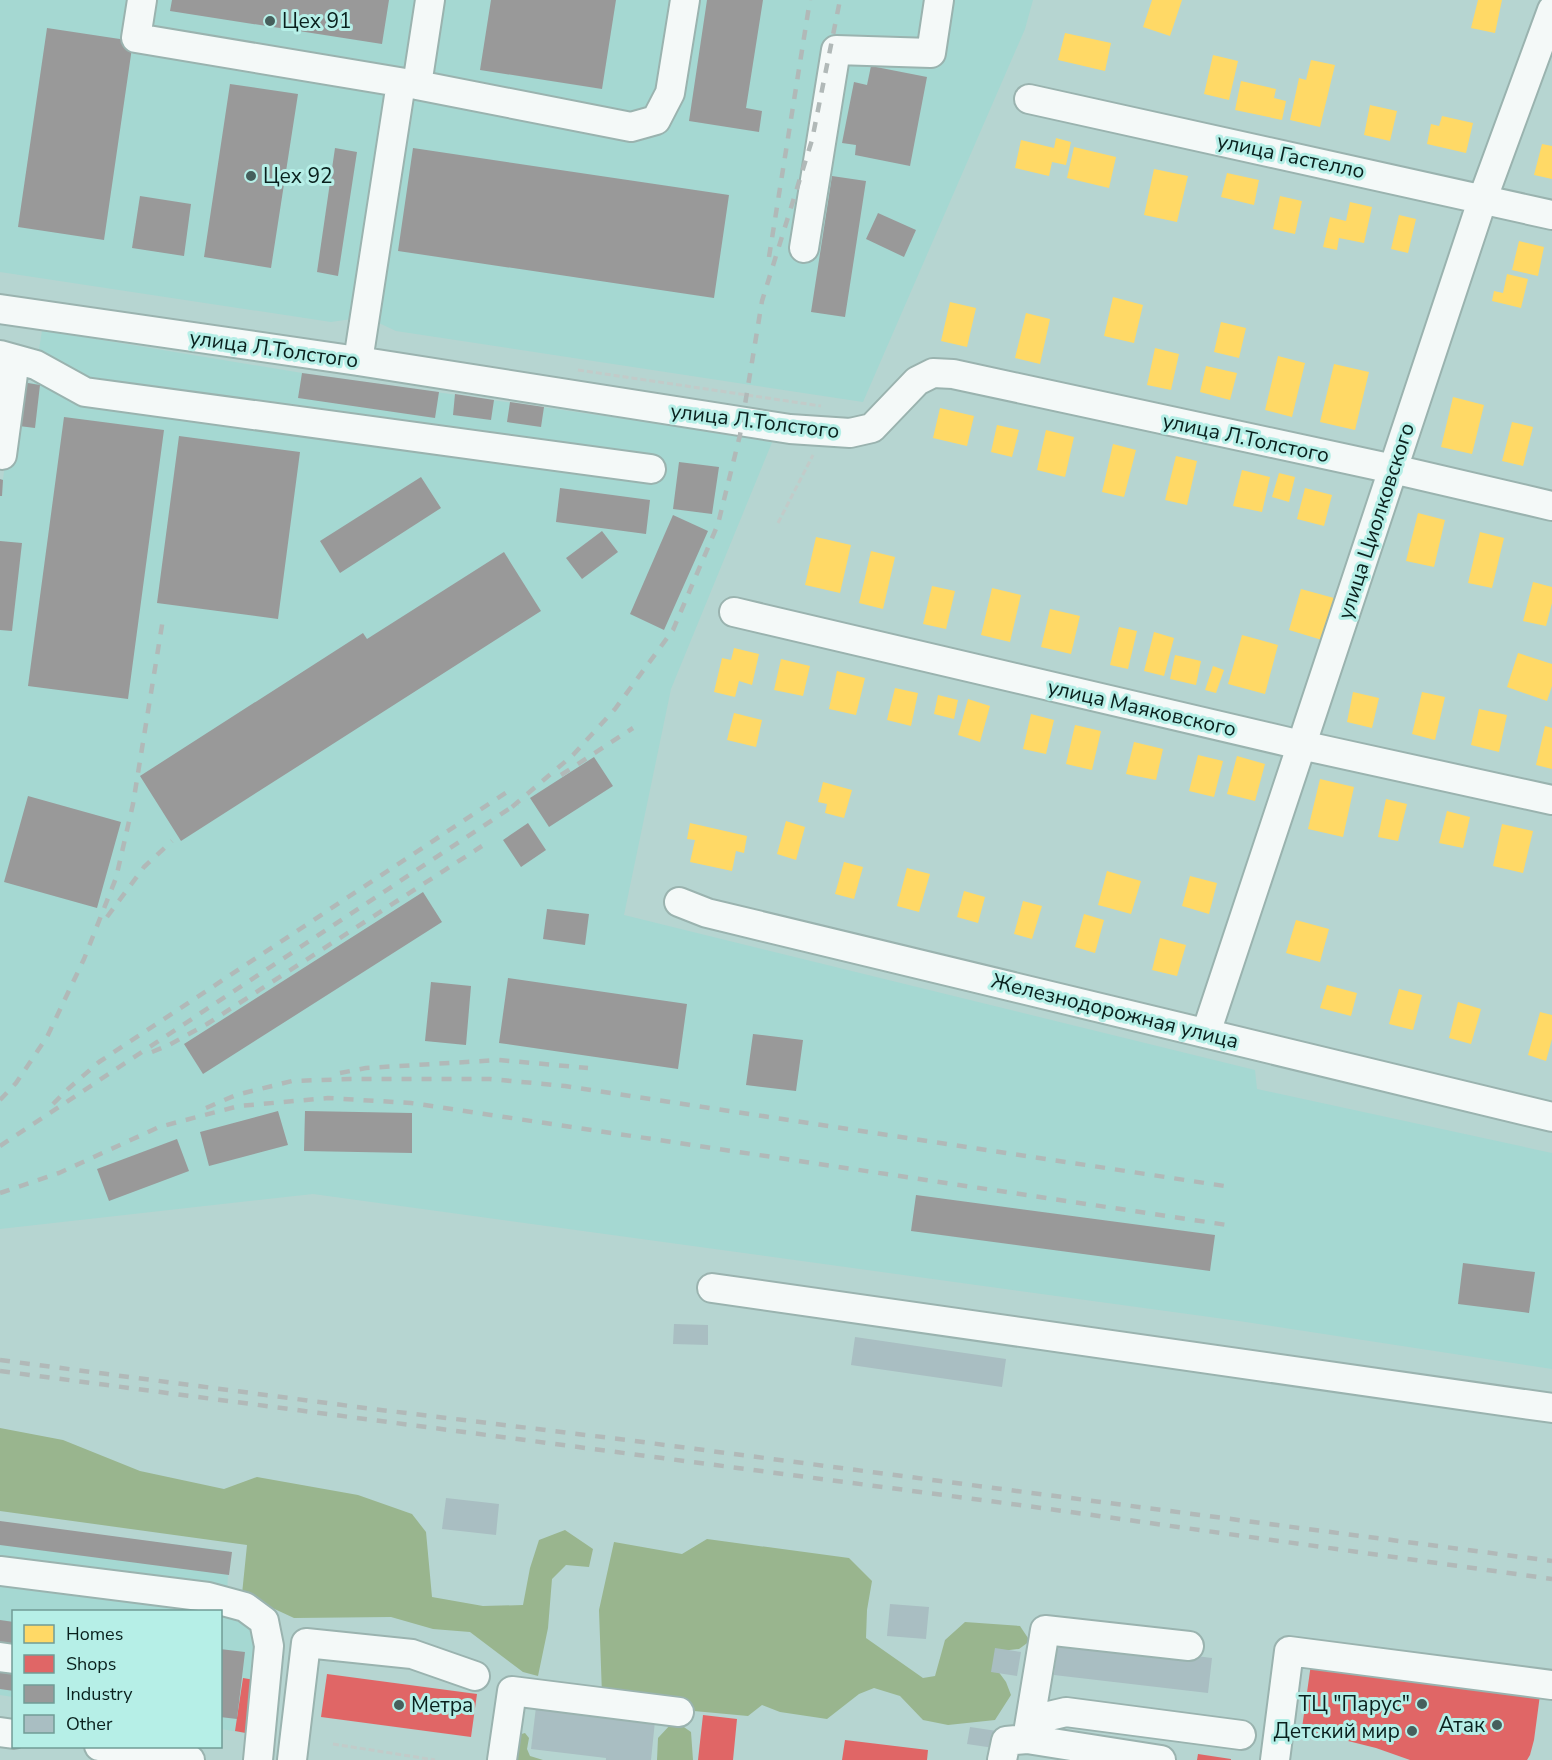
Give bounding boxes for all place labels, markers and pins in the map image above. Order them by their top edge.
place label: Цех 91 [282,7,352,35]
marker: Цех 91 [263,14,277,28]
place label: Цех 92 [263,162,333,190]
marker: Цех 92 [244,169,258,183]
place label: ТЦ "Парус" [1299,1690,1410,1718]
place label: Метра [411,1691,473,1719]
marker: ТЦ "Парус" [1415,1697,1429,1711]
marker: Метра [392,1698,406,1712]
place label: Атак [1439,1711,1486,1739]
place label: Детский мир [1274,1717,1400,1745]
marker: Атак [1490,1718,1504,1732]
marker: Детский мир [1405,1724,1419,1738]

